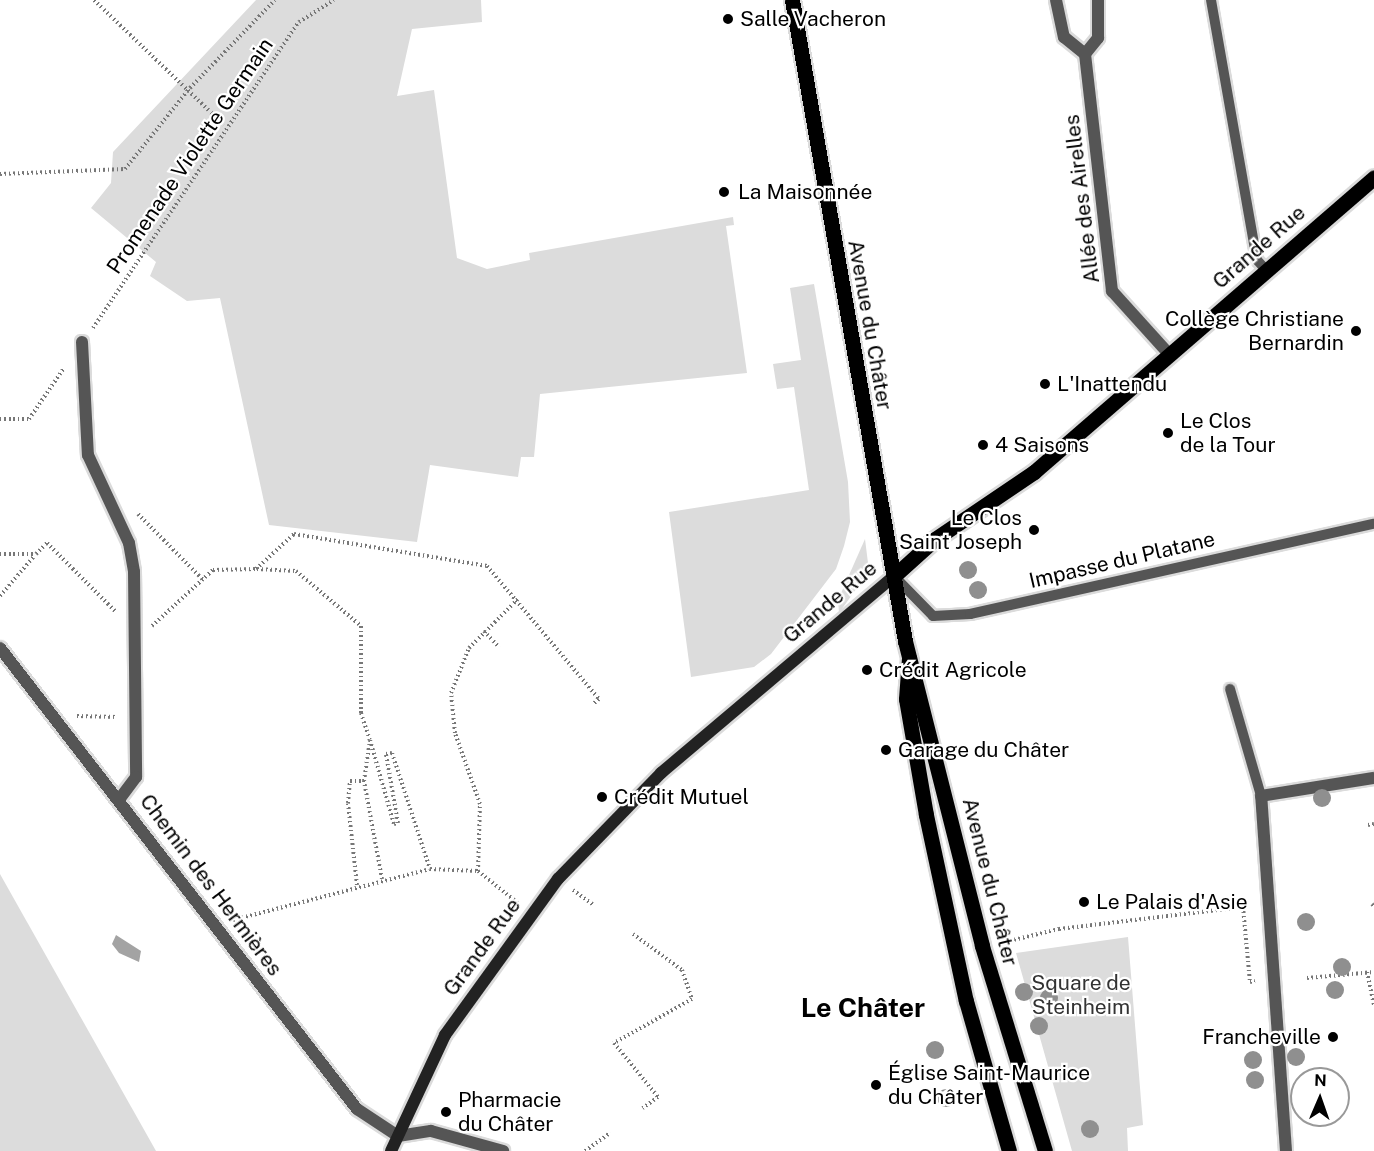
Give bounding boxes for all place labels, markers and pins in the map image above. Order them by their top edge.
place label: Salle Vacheron [740,6,887,32]
marker: Salle Vacheron [721,12,735,26]
place label: La Maisonnée [738,179,872,205]
marker: La Maisonnée [715,183,733,201]
place label: Collège Christiane Bernardin [1165,306,1344,356]
marker: Collège Christiane Bernardin [1349,324,1363,338]
place label: L'Inattendu [1057,371,1167,397]
marker: L'Inattendu [1038,377,1052,391]
place label: Le Clos de la Tour [1180,408,1276,458]
marker: Le Clos de la Tour [1161,426,1175,440]
place label: 4 Saisons [995,432,1089,458]
marker: 4 Saisons [976,438,990,452]
place label: Le Clos Saint Joseph [899,505,1022,555]
marker: Le Clos Saint Joseph [1027,523,1041,537]
place label: Crédit Agricole [879,657,1027,683]
marker: Crédit Agricole [860,663,874,677]
place label: Garage du Châter [898,737,1070,763]
marker: Garage du Châter [879,743,893,757]
place label: Crédit Mutuel [614,784,749,810]
marker: Crédit Mutuel [595,790,609,804]
place label: Le Palais d'Asie [1096,889,1248,915]
marker: Le Palais d'Asie [1077,895,1091,909]
place label: Francheville [1202,1024,1321,1050]
marker: Francheville [1326,1030,1340,1044]
place label: Église Saint-Maurice du Châter [888,1060,1090,1110]
marker: Église Saint-Maurice du Châter [869,1078,883,1092]
place label: Pharmacie du Châter [458,1087,561,1137]
marker: Pharmacie du Châter [439,1105,453,1119]

